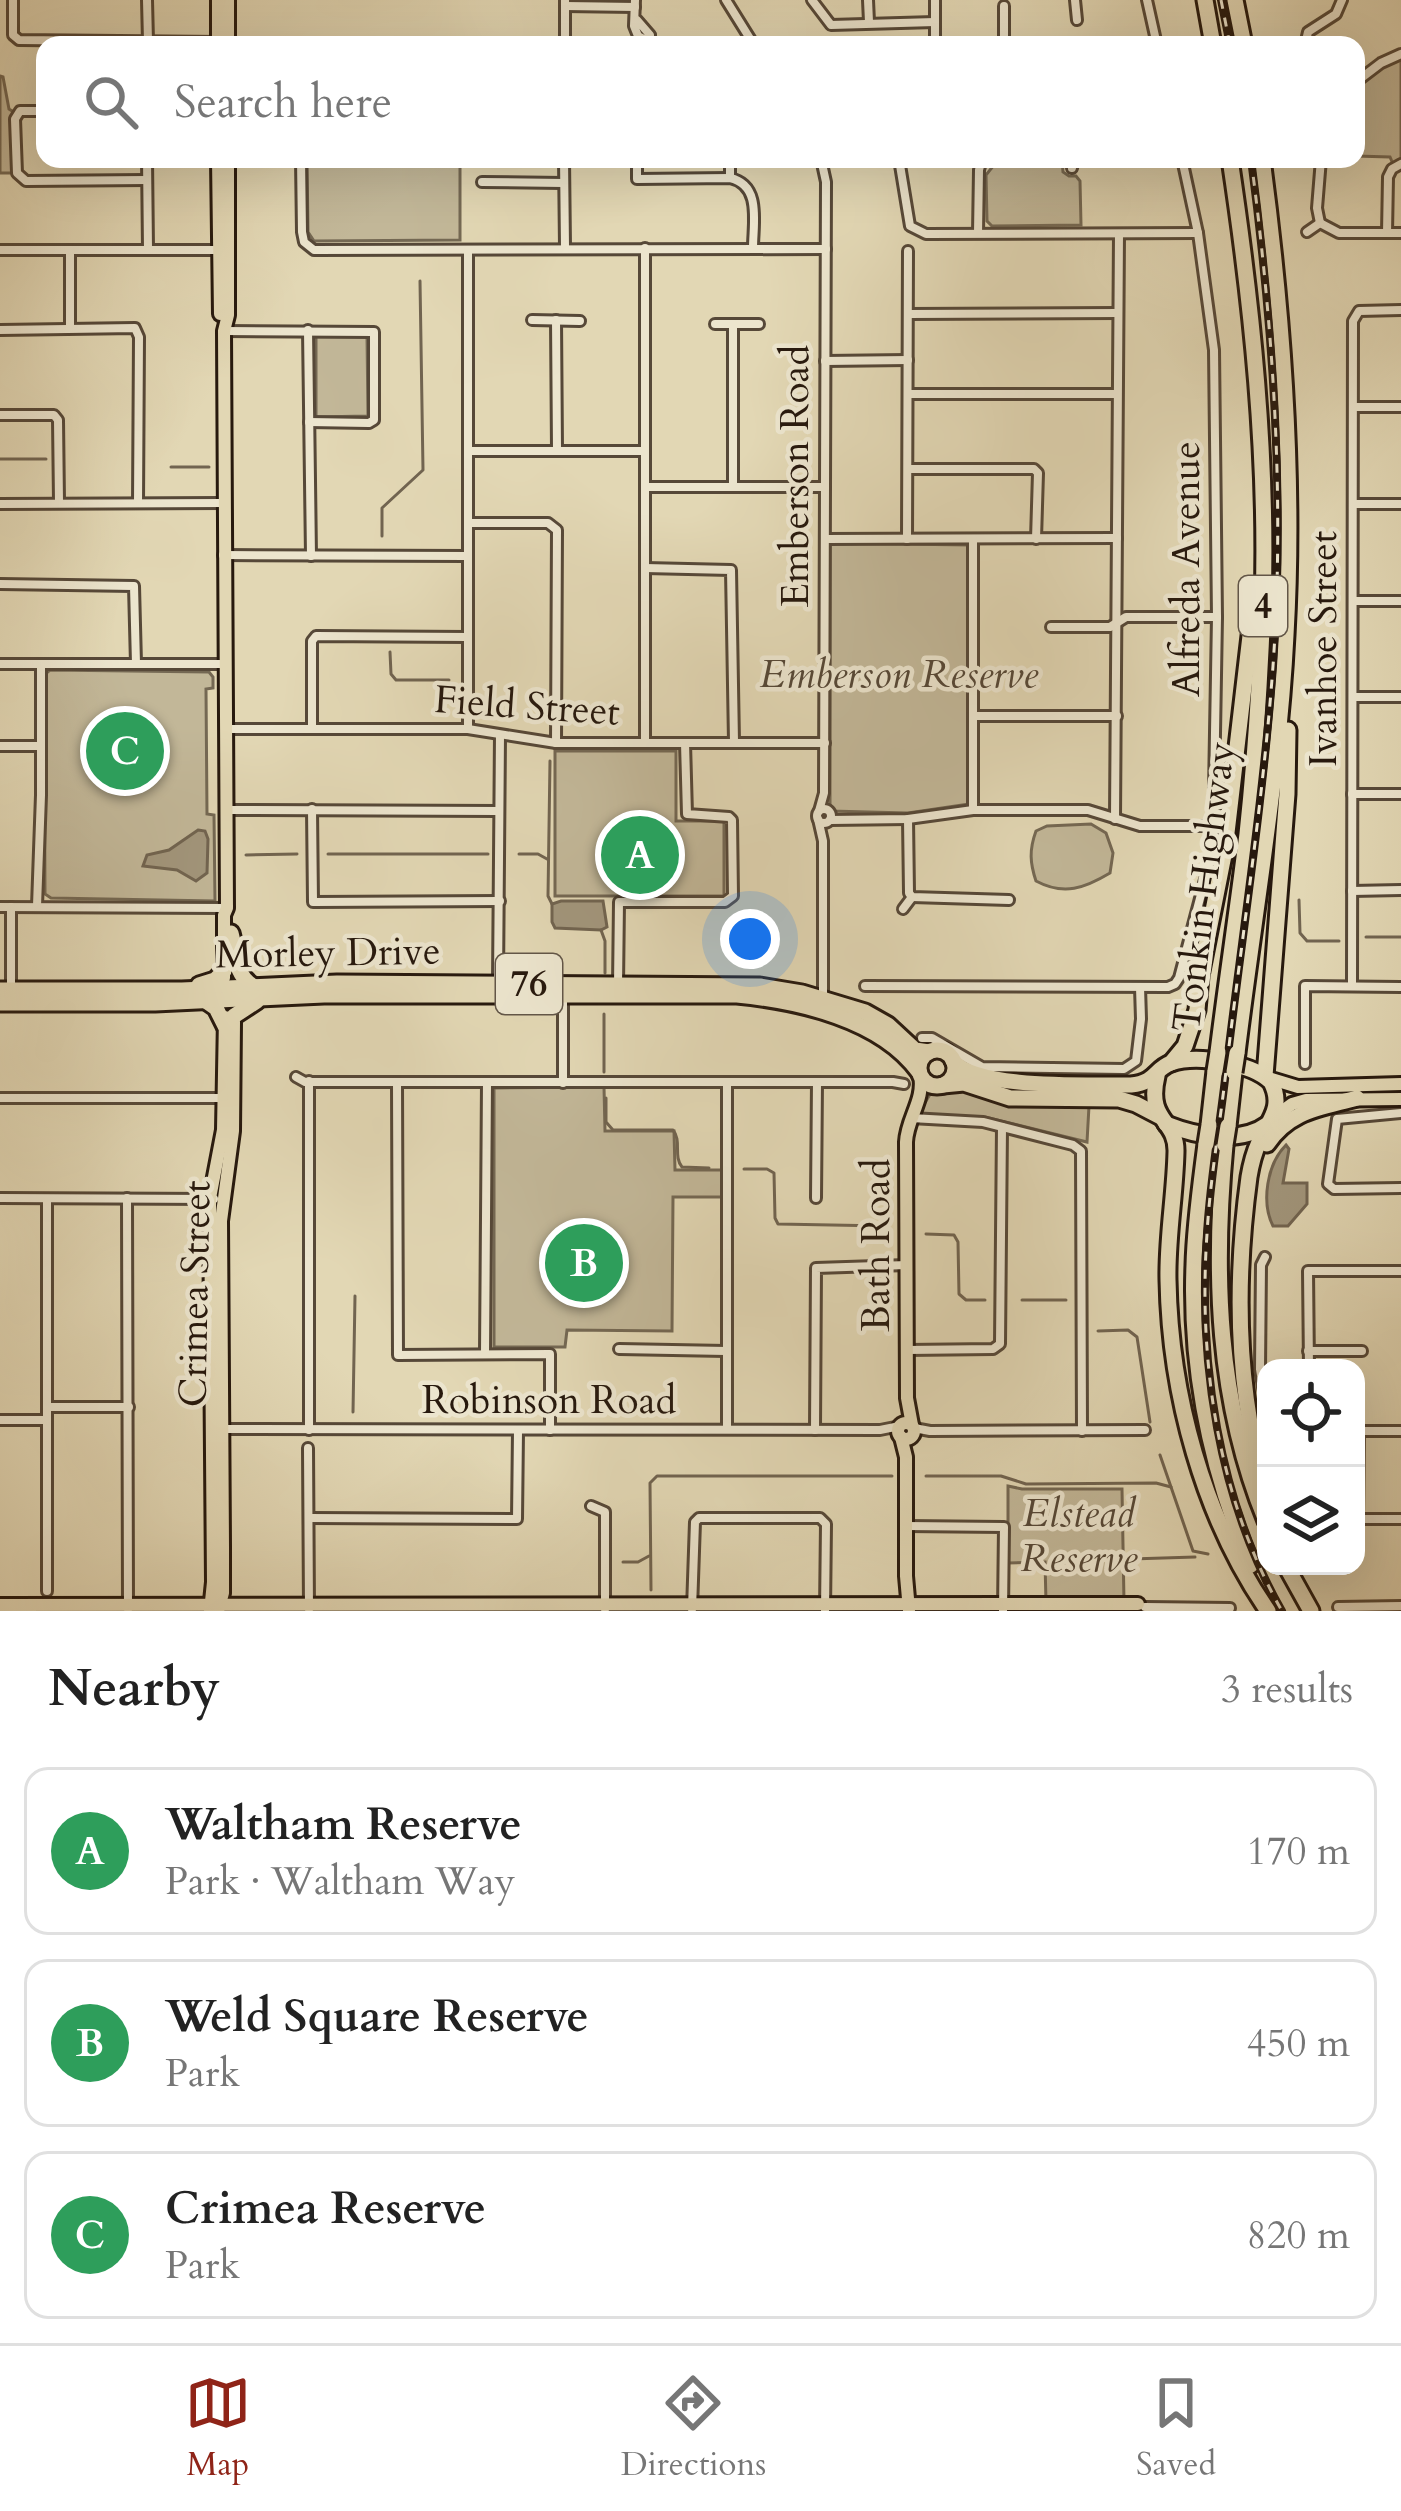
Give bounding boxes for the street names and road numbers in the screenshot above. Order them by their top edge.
street label: Emberson Road [769,345,822,607]
street label: Alfreda Avenue [1160,441,1213,697]
street label: Ivanhoe Street [1297,531,1350,767]
road number: 4 [1239,576,1287,636]
street label: Field Street [432,673,622,739]
street label: Tonkin Highway [1160,739,1248,1035]
street label: Morley Drive [215,925,441,981]
road number: 76 [496,954,562,1014]
street label: Bath Road [850,1158,903,1332]
street label: Crimea Street [167,1180,223,1408]
street label: Robinson Road [422,1374,677,1427]

